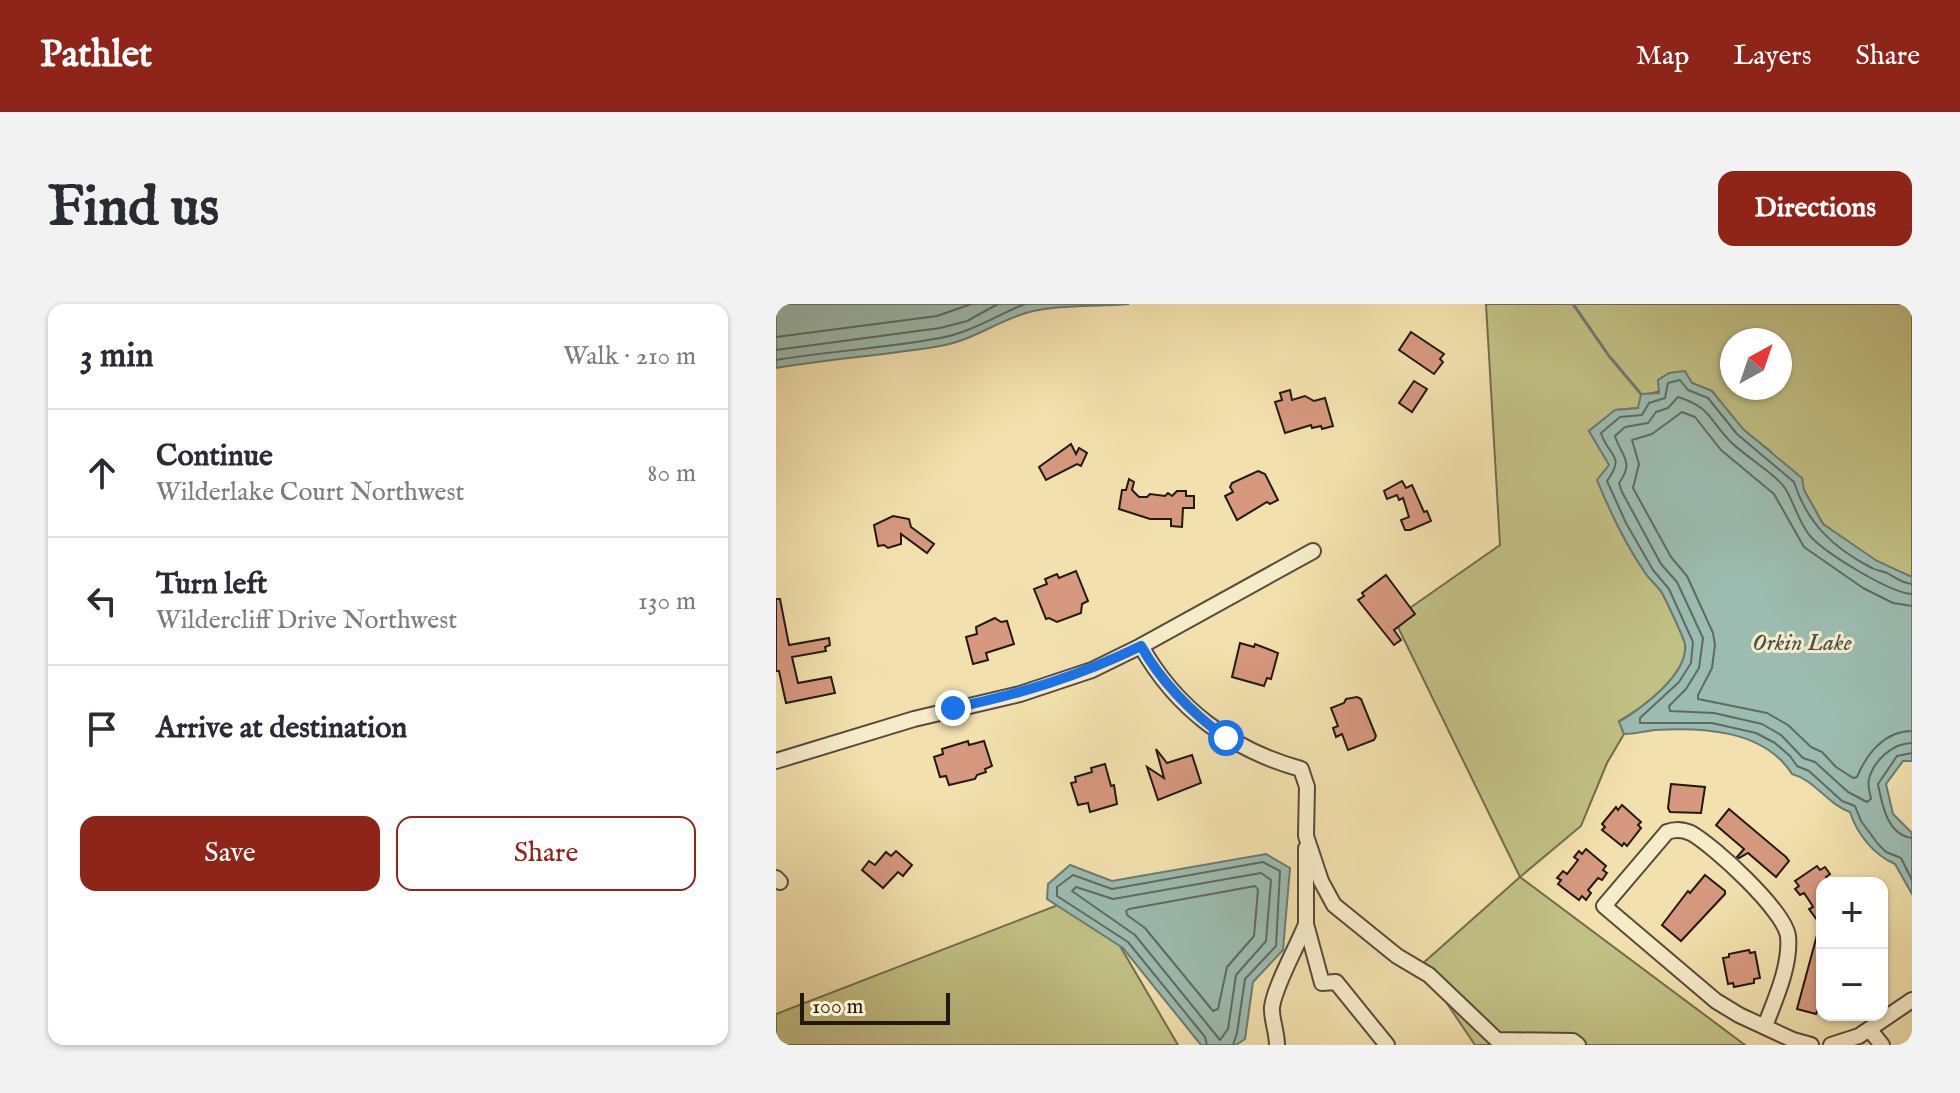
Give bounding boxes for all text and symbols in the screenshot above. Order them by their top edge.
text: Pathlet [40,32,152,80]
text: Map [1636,39,1689,74]
text: Layers [1733,39,1812,74]
text: Share [1856,39,1920,74]
button: Directions [1718,171,1912,246]
text: Find us [48,173,219,244]
north arrow [1720,328,1792,400]
text: 3 min [80,335,154,378]
text: Walk · 210 m [563,340,696,373]
text: Continue [156,438,273,476]
icon: ahead [80,451,124,495]
text: 80 m [647,457,696,490]
text: Wilderlake Court Northwest [156,476,465,509]
text: Turn left [156,566,267,604]
icon: left [80,579,124,623]
text: 130 m [638,585,696,618]
text: Wildercliff Drive Northwest [156,604,457,637]
water label: Orkin Lake [1752,628,1852,659]
route end [935,690,971,726]
icon: arrive [80,707,124,751]
text: Arrive at destination [156,710,407,748]
route start [1208,720,1244,756]
button: Save [80,816,380,891]
button: Share [396,816,696,891]
map controls [1816,877,1888,1021]
button: + [1816,877,1888,949]
button: − [1816,949,1888,1021]
scale bar [800,989,950,1025]
text: 100 m [812,993,864,1021]

